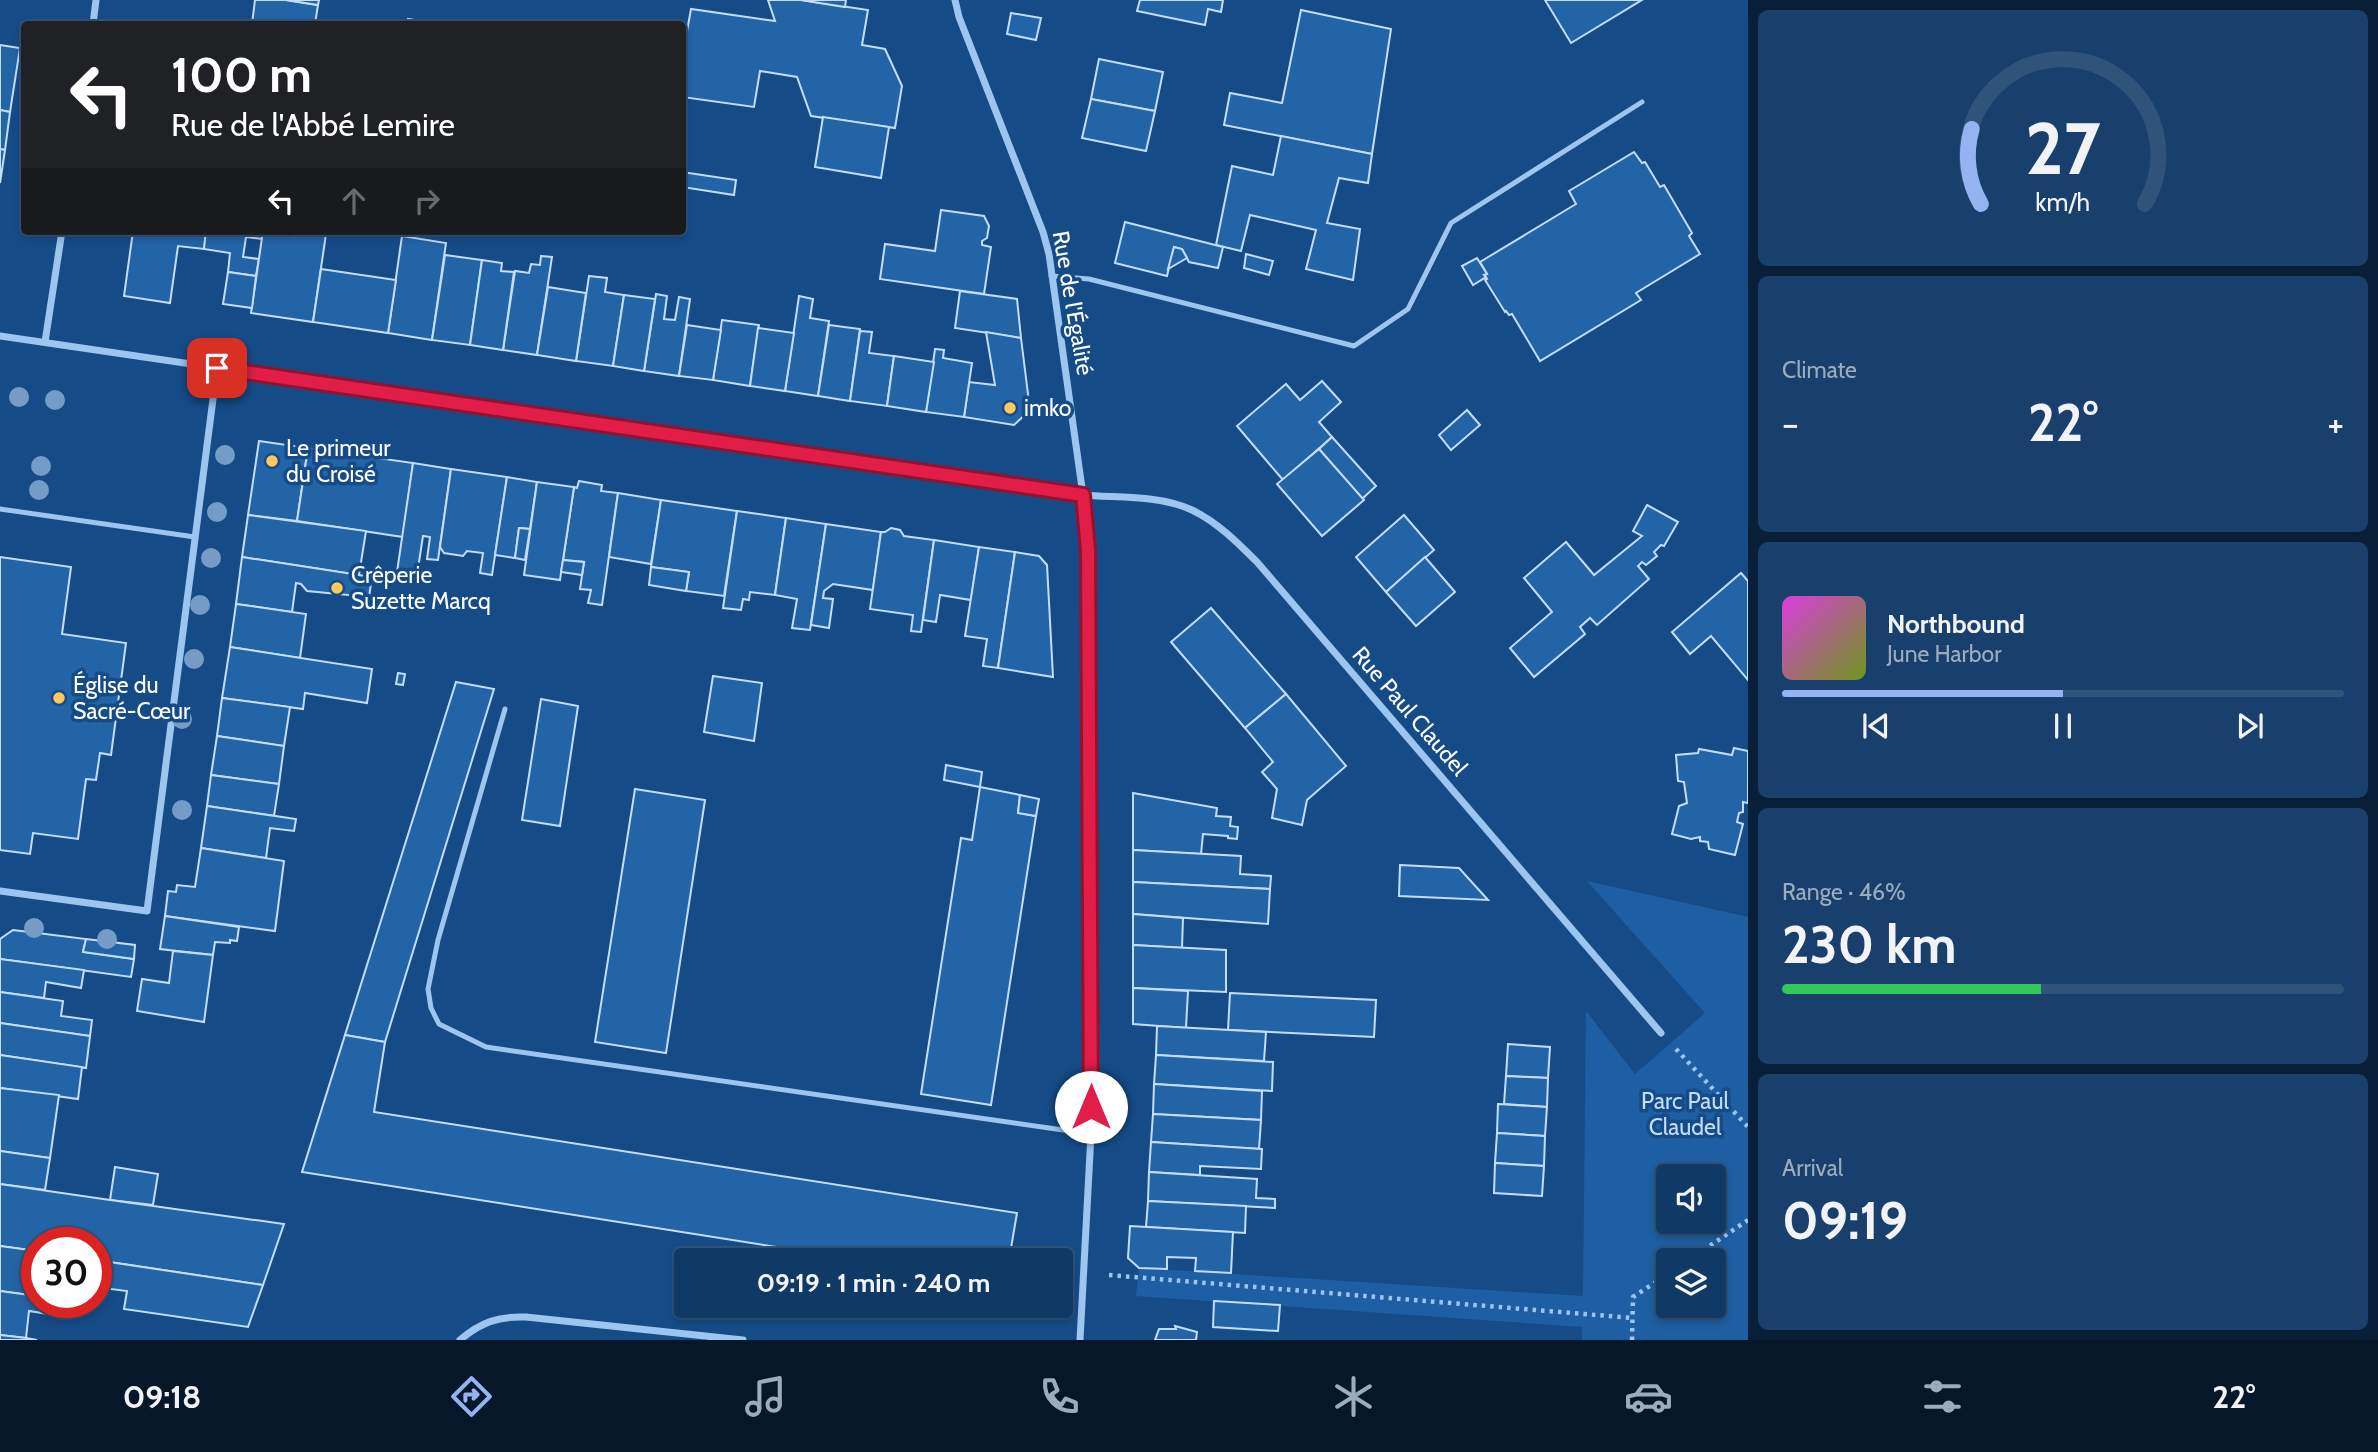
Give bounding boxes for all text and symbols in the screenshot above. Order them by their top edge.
text: 100 m [171,45,312,104]
icon: left [56,49,147,140]
text: 27 [2025,104,2101,192]
text: Rue de l'Abbé Lemire [171,105,455,144]
icon: left [262,182,300,220]
icon: ahead [335,182,373,220]
icon: right [408,182,446,220]
text: km/h [2036,187,2090,217]
street label: Rue de l'Égalité [1047,228,1100,378]
pin [187,338,247,398]
icon: arrive [198,349,236,387]
text: Climate [1782,356,1857,384]
text: 22° [2028,391,2098,454]
place label: imko [1024,394,1072,422]
marker: imko [1002,400,1018,416]
text: − [1782,400,1799,447]
text: + [2327,400,2344,447]
place label: Le primeur du Croisé [286,434,391,488]
marker: Le primeur du Croisé [264,453,280,469]
place label: Crêperie Suzette Marcq [351,561,491,615]
marker: Crêperie Suzette Marcq [329,580,345,596]
text: Northbound [1887,608,2025,640]
text: June Harbor [1887,640,2001,668]
street label: Rue Paul Claudel [1346,641,1474,782]
place label: Église du Sacré-Cœur [73,670,191,725]
marker: Église du Sacré-Cœur [51,690,67,706]
icon: previous [1857,707,1895,745]
icon: pause [2044,707,2082,745]
icon: next [2231,707,2269,745]
text: Range · 46% [1782,878,1906,906]
text: 230 km [1782,913,1956,976]
position arrow [1054,1070,1128,1144]
park label: Parc Paul Claudel [1641,1087,1729,1141]
text: Arrival [1782,1154,1843,1182]
map controls [1656,1164,1726,1318]
button: sound [1656,1164,1726,1234]
text: 09:19 [1782,1189,1908,1252]
speed limit sign: 30 [21,1227,112,1318]
button: layers [1656,1248,1726,1318]
text: 09:19 · 1 min · 240 m [757,1267,990,1299]
icon: directions [447,1372,496,1421]
icon: music [741,1372,790,1421]
icon: phone [1035,1372,1084,1421]
icon: climate [1329,1372,1378,1421]
icon: car [1624,1372,1673,1421]
icon: filters [1918,1372,1967,1421]
text: 09:18 [123,1377,201,1416]
text: 22° [2212,1377,2255,1416]

